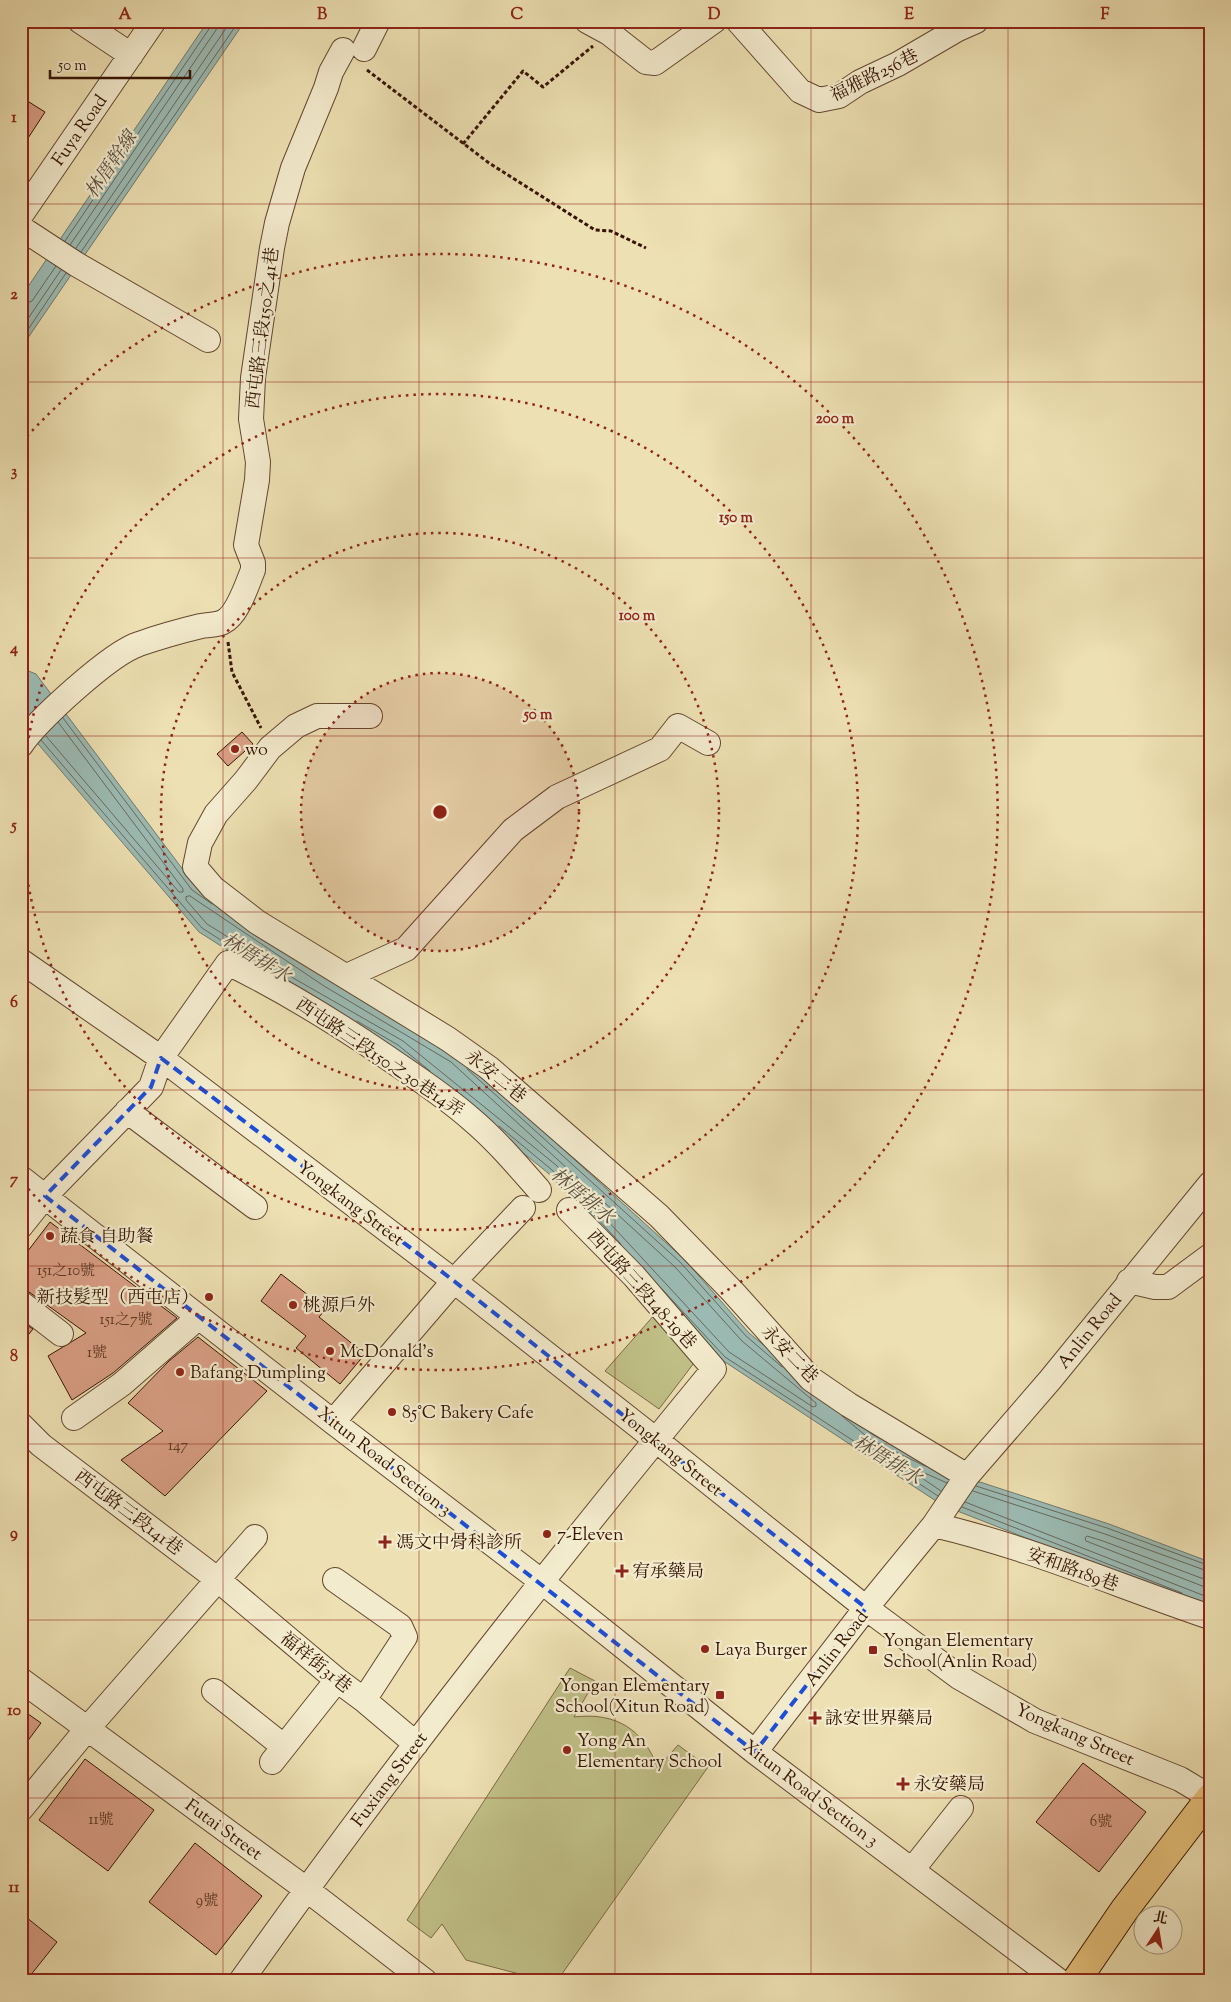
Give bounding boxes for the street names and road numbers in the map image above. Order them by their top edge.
street label: 福雅路256巷 [826,44,924,109]
street label: Fuya Road [47,90,115,172]
street label: 西屯路三段150之41巷 [241,246,287,411]
street label: 西屯路三段150之30巷14弄 [290,993,468,1125]
street label: 永安二巷 [459,1045,531,1110]
street label: Yongkang Street [291,1156,409,1253]
street label: 西屯路三段148-19巷 [580,1225,701,1356]
street label: Anlin Road [1052,1289,1129,1376]
street label: 永安二巷 [754,1320,823,1390]
street label: Xitun Road Section 3 [311,1402,456,1523]
street label: Yongkang Street [612,1403,728,1504]
street label: 西屯路三段141巷 [68,1464,187,1563]
street label: 安和路189巷 [1023,1542,1122,1599]
street label: Anlin Road [800,1606,876,1693]
street label: 福祥街31巷 [273,1627,356,1701]
street label: Yongkang Street [1011,1698,1138,1774]
street label: Fuxiang Street [346,1727,435,1833]
street label: Xitun Road Section 3 [737,1735,883,1854]
street label: Futai Street [179,1794,267,1868]

